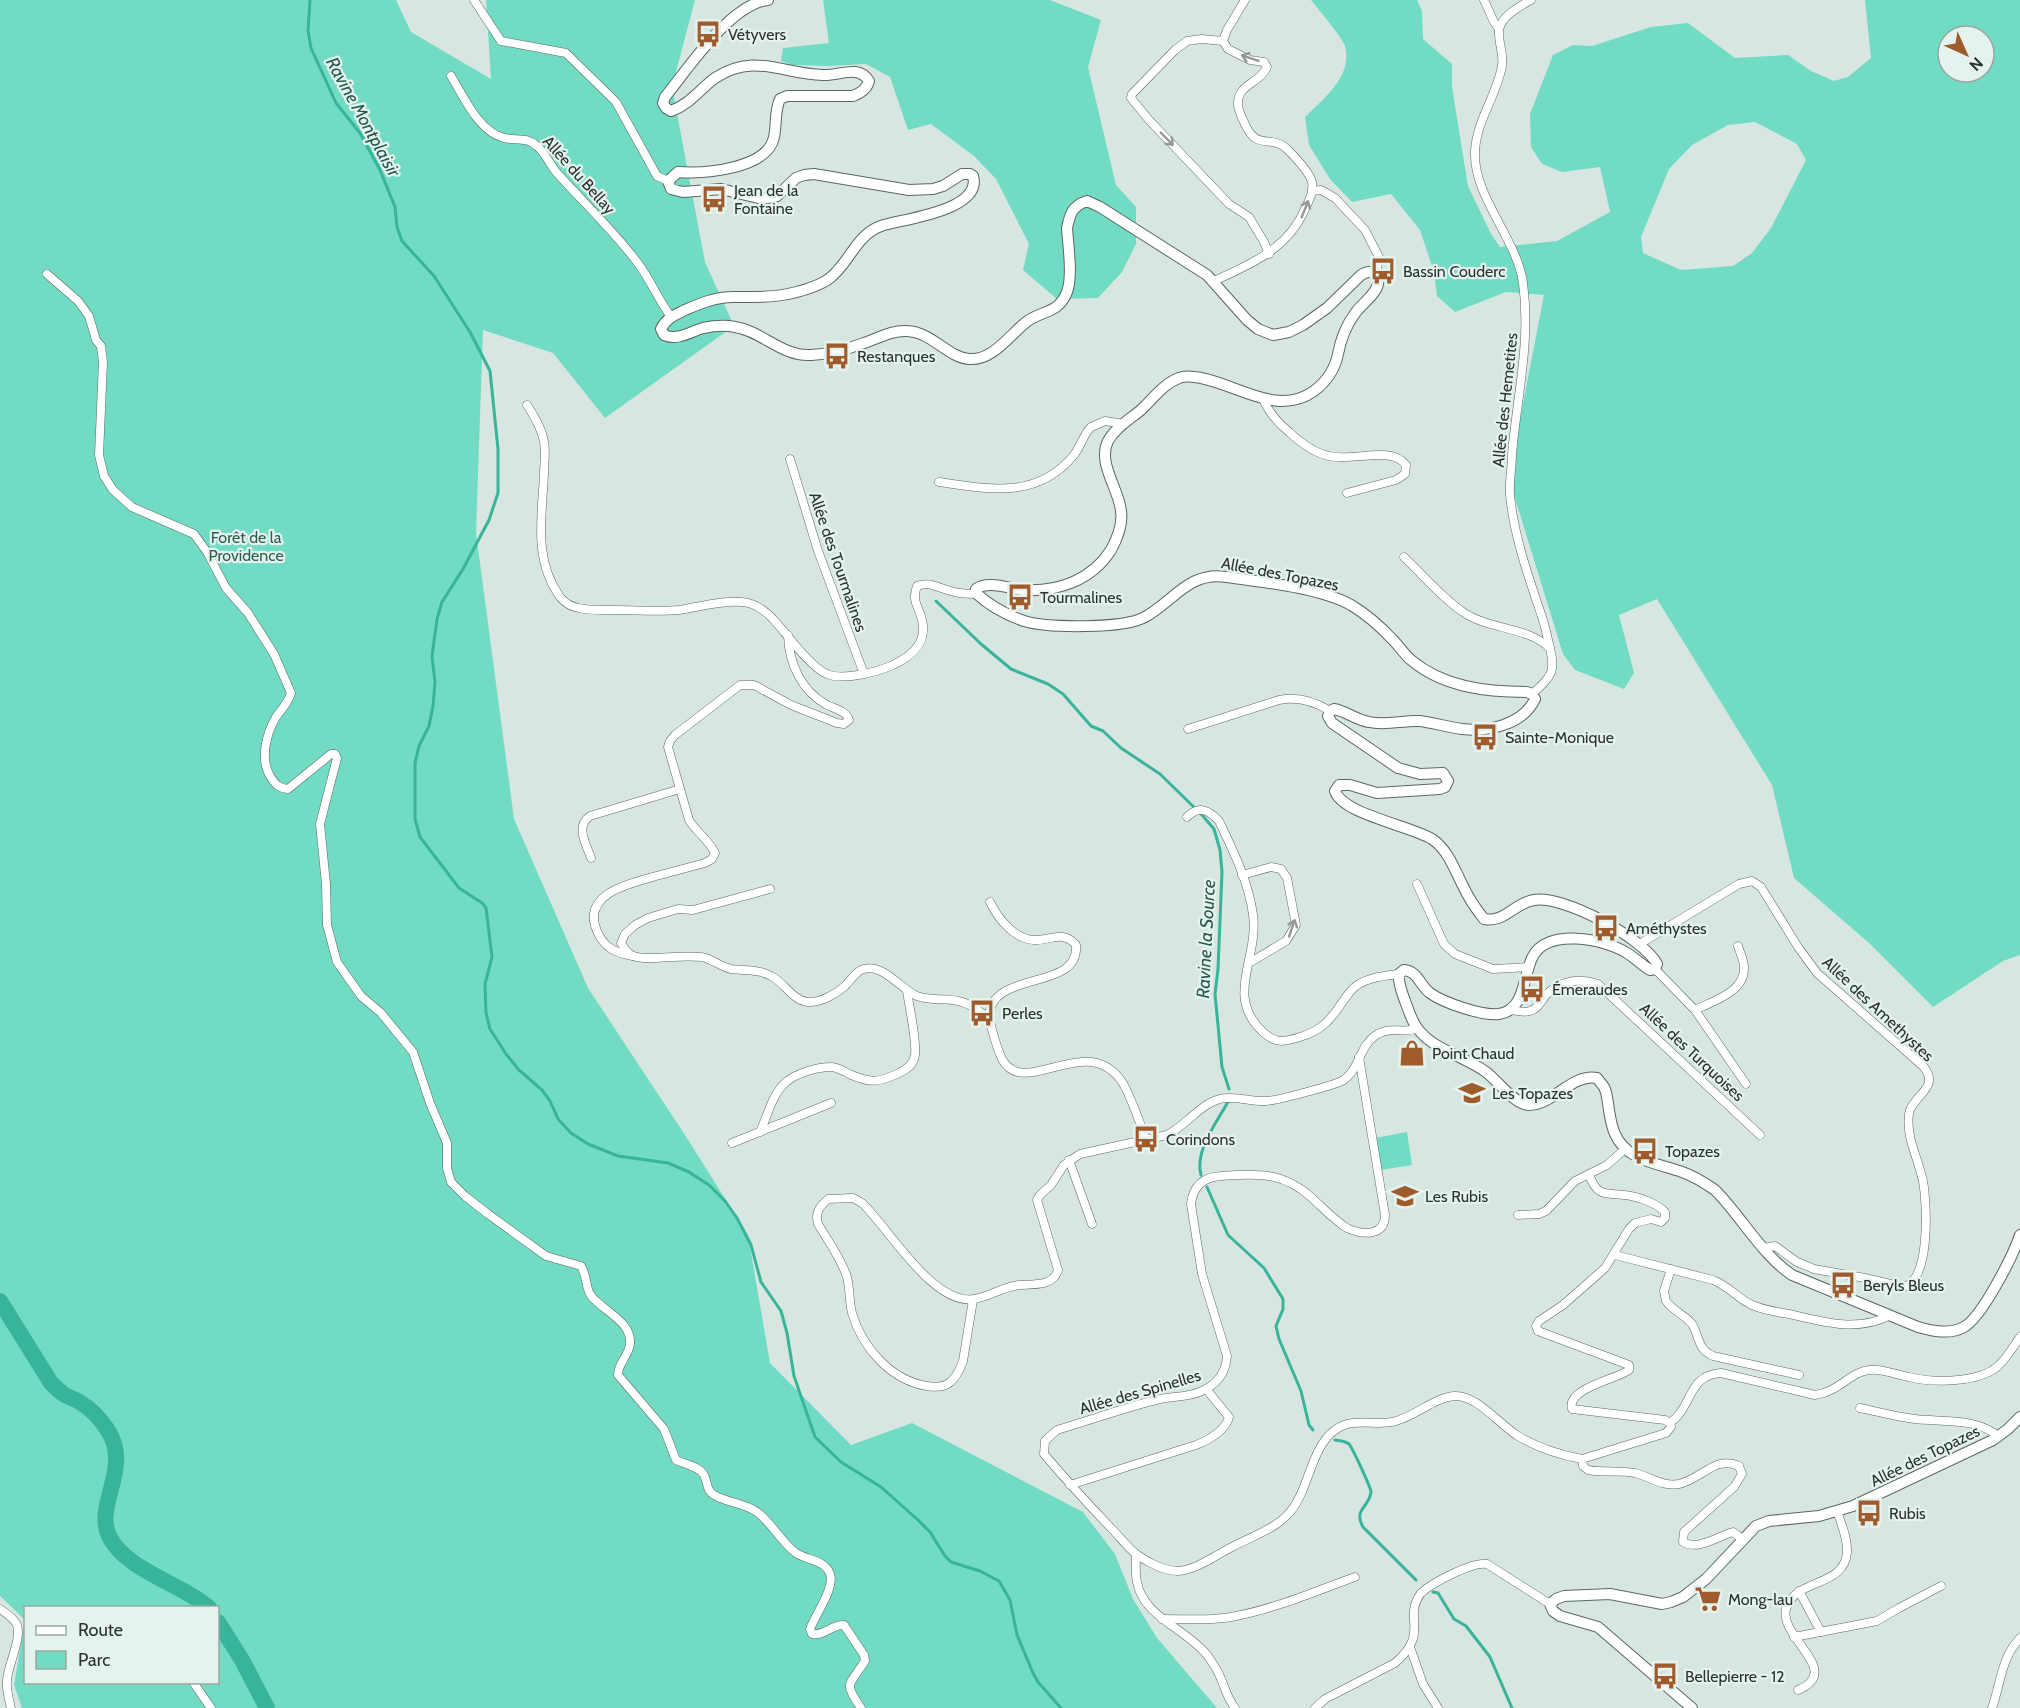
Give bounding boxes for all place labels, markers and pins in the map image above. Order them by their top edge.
bus stop icon: Vétyvers [693,19,723,49]
place label: Vétyvers [728,25,786,44]
place label: Jean de la Fontaine [733,181,799,218]
bus stop icon: Jean de la Fontaine [699,184,729,214]
bus stop icon: Bassin Couderc [1368,256,1398,286]
place label: Bassin Couderc [1403,262,1505,281]
bus stop icon: Restanques [822,341,852,371]
place label: Restanques [857,347,936,366]
bus stop icon: Tourmalines [1005,582,1035,612]
place label: Tourmalines [1040,588,1123,607]
bus stop icon: Sainte-Monique [1470,722,1500,752]
place label: Sainte-Monique [1505,728,1614,747]
bus stop icon: Améthystes [1591,913,1621,943]
place label: Améthystes [1626,919,1707,938]
bus stop icon: Émeraudes [1517,974,1547,1004]
place label: Émeraudes [1552,980,1628,999]
bus stop icon: Perles [967,998,997,1028]
place label: Perles [1002,1004,1043,1023]
shop icon: Point Chaud [1397,1038,1427,1068]
place label: Point Chaud [1432,1044,1514,1063]
school or university icon: Les Topazes [1457,1078,1487,1108]
place label: Les Topazes [1492,1084,1573,1103]
bus stop icon: Corindons [1131,1124,1161,1154]
place label: Corindons [1166,1130,1235,1149]
bus stop icon: Topazes [1630,1136,1660,1166]
place label: Topazes [1665,1142,1720,1161]
school or university icon: Les Rubis [1390,1181,1420,1211]
place label: Les Rubis [1425,1187,1488,1206]
bus stop icon: Beryls Bleus [1828,1270,1858,1300]
place label: Beryls Bleus [1863,1276,1945,1295]
bus stop icon: Rubis [1854,1498,1884,1528]
place label: Rubis [1889,1504,1926,1523]
supermarket icon: Mong-lau [1693,1584,1723,1614]
place label: Mong-lau [1728,1590,1793,1609]
bus stop icon: Bellepierre - 12 [1650,1661,1680,1691]
place label: Bellepierre - 12 [1685,1667,1785,1686]

